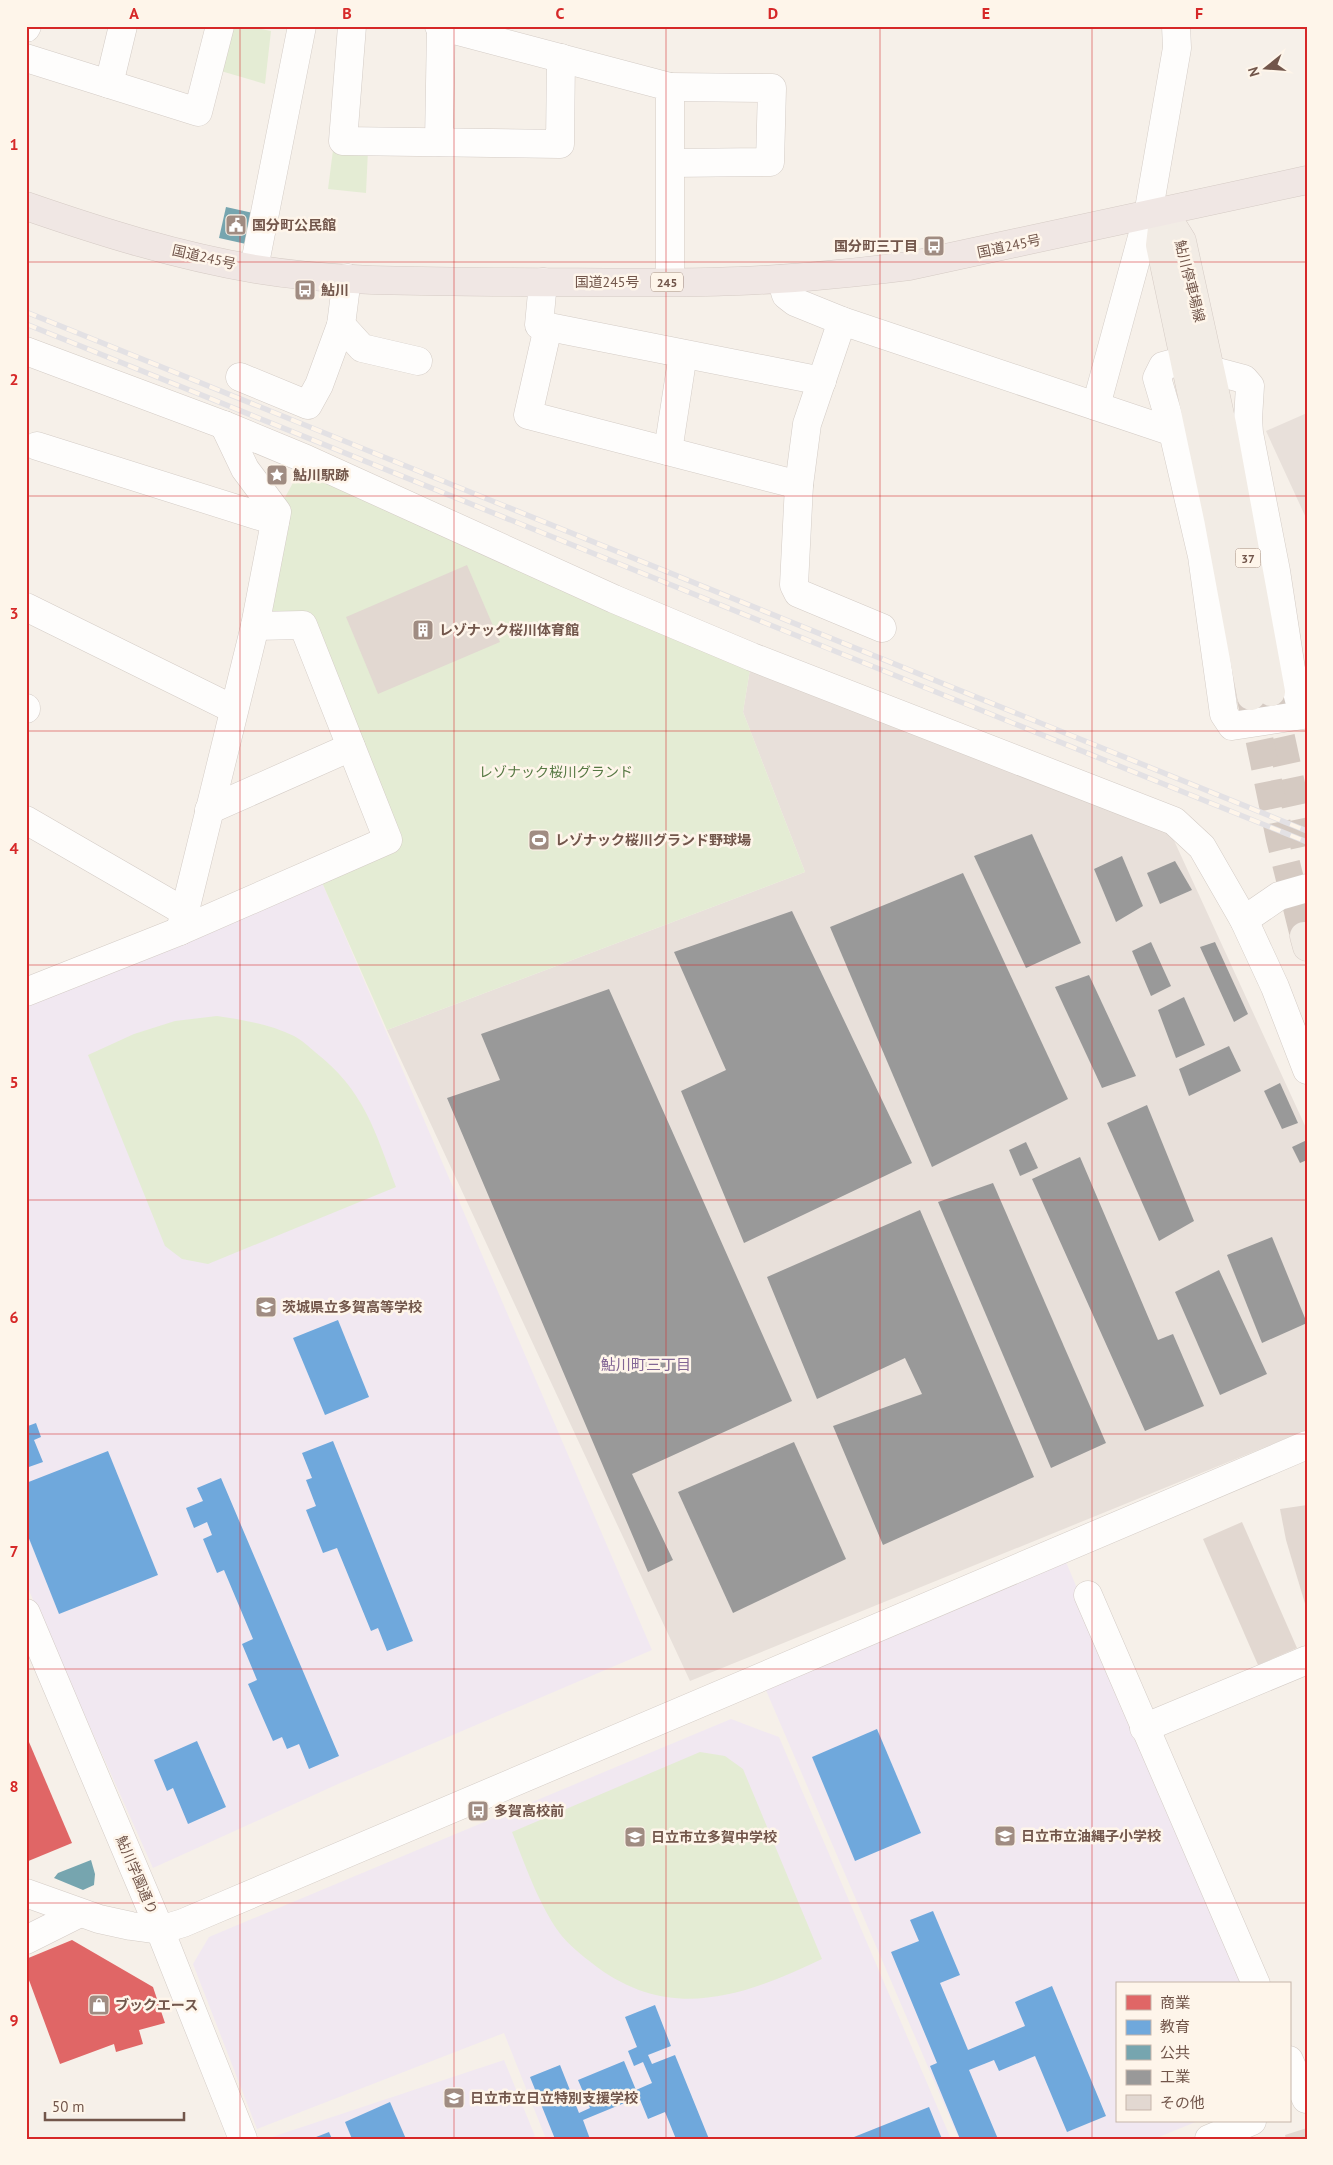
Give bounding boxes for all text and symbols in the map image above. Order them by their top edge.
text: A [129,3,139,23]
text: B [342,3,352,23]
text: C [556,3,565,23]
text: D [768,3,778,23]
text: E [982,3,990,23]
text: F [1195,3,1203,23]
north arrow [1240,42,1290,92]
text: N [1244,65,1264,79]
text: 1 [9,134,19,154]
public building icon: 国分町公民館 [224,213,248,237]
place label: 国分町公民館 [252,216,336,234]
street label: 国道245号 [975,230,1043,262]
bus stop icon: 国分町三丁目 [922,234,946,258]
place label: 国分町三丁目 [834,237,918,255]
street label: 鮎川停車場線 [1171,238,1209,324]
street label: 国道245号 [170,241,238,273]
road number: 245 [651,272,683,292]
street label: 国道245号 [575,273,639,291]
bus stop icon: 鮎川 [293,278,317,302]
place label: 鮎川 [321,281,349,299]
text: 2 [9,369,19,389]
place icon: 鮎川駅跡 [265,463,289,487]
place label: 鮎川駅跡 [293,466,349,484]
road number: 37 [1236,548,1260,568]
text: 3 [9,603,19,623]
building icon: レゾナック桜川体育館 [411,618,435,642]
place label: レゾナック桜川体育館 [439,621,579,639]
park label: レゾナック桜川グランド [479,763,633,781]
sports icon: レゾナック桜川グランド野球場 [527,828,551,852]
place label: レゾナック桜川グランド野球場 [555,831,751,849]
text: 4 [9,838,19,858]
text: 5 [9,1072,19,1092]
school or university icon: 茨城県立多賀高等学校 [254,1295,278,1319]
place label: 茨城県立多賀高等学校 [282,1298,422,1316]
text: 6 [9,1307,19,1327]
district label: 鮎川町三丁目 [601,1355,691,1374]
text: 7 [9,1541,19,1561]
text: 8 [9,1776,19,1796]
bus stop icon: 多賀高校前 [466,1799,490,1823]
place label: 多賀高校前 [494,1802,564,1820]
school or university icon: 日立市立油縄子小学校 [993,1824,1017,1848]
school or university icon: 日立市立多賀中学校 [623,1825,647,1849]
place label: 日立市立油縄子小学校 [1021,1827,1161,1845]
place label: 日立市立多賀中学校 [651,1828,777,1846]
street label: 鮎川学園通り [112,1833,162,1917]
legend [1116,1982,1290,2122]
shop icon: ブックエース [87,1993,111,2017]
text: 商業 [1160,1993,1190,2012]
place label: ブックエース [115,1996,198,2014]
text: 9 [9,2010,19,2030]
text: 教育 [1160,2017,1190,2036]
text: 公共 [1160,2043,1190,2062]
text: 工業 [1160,2067,1190,2086]
school or university icon: 日立市立日立特別支援学校 [442,2086,466,2110]
place label: 日立市立日立特別支援学校 [470,2089,638,2107]
scale bar [45,2090,184,2122]
text: その他 [1160,2093,1205,2112]
text: 50 m [52,2097,85,2116]

